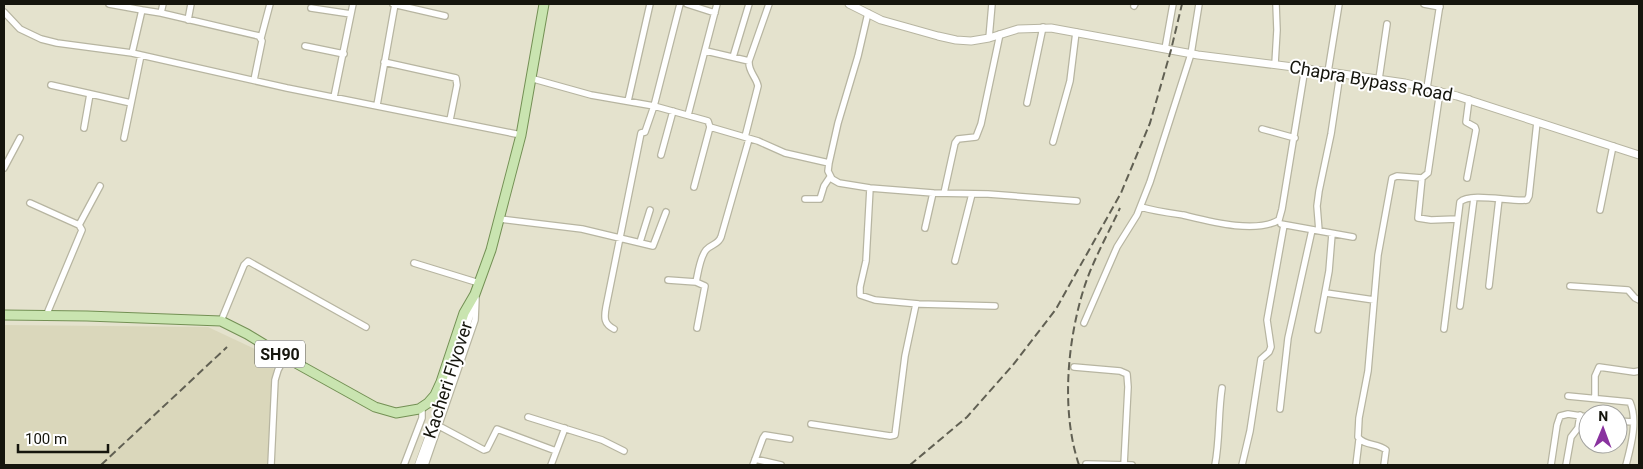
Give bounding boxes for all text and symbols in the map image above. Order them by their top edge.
street label: Chapra Bypass Road [1288,56,1454,105]
street label: Kacheri Flyover [419,319,476,441]
road number: SH90 [255,340,305,368]
north arrow [1578,404,1628,454]
text: N [1598,408,1608,424]
scale bar [18,422,108,454]
text: 100 m [25,430,67,448]

